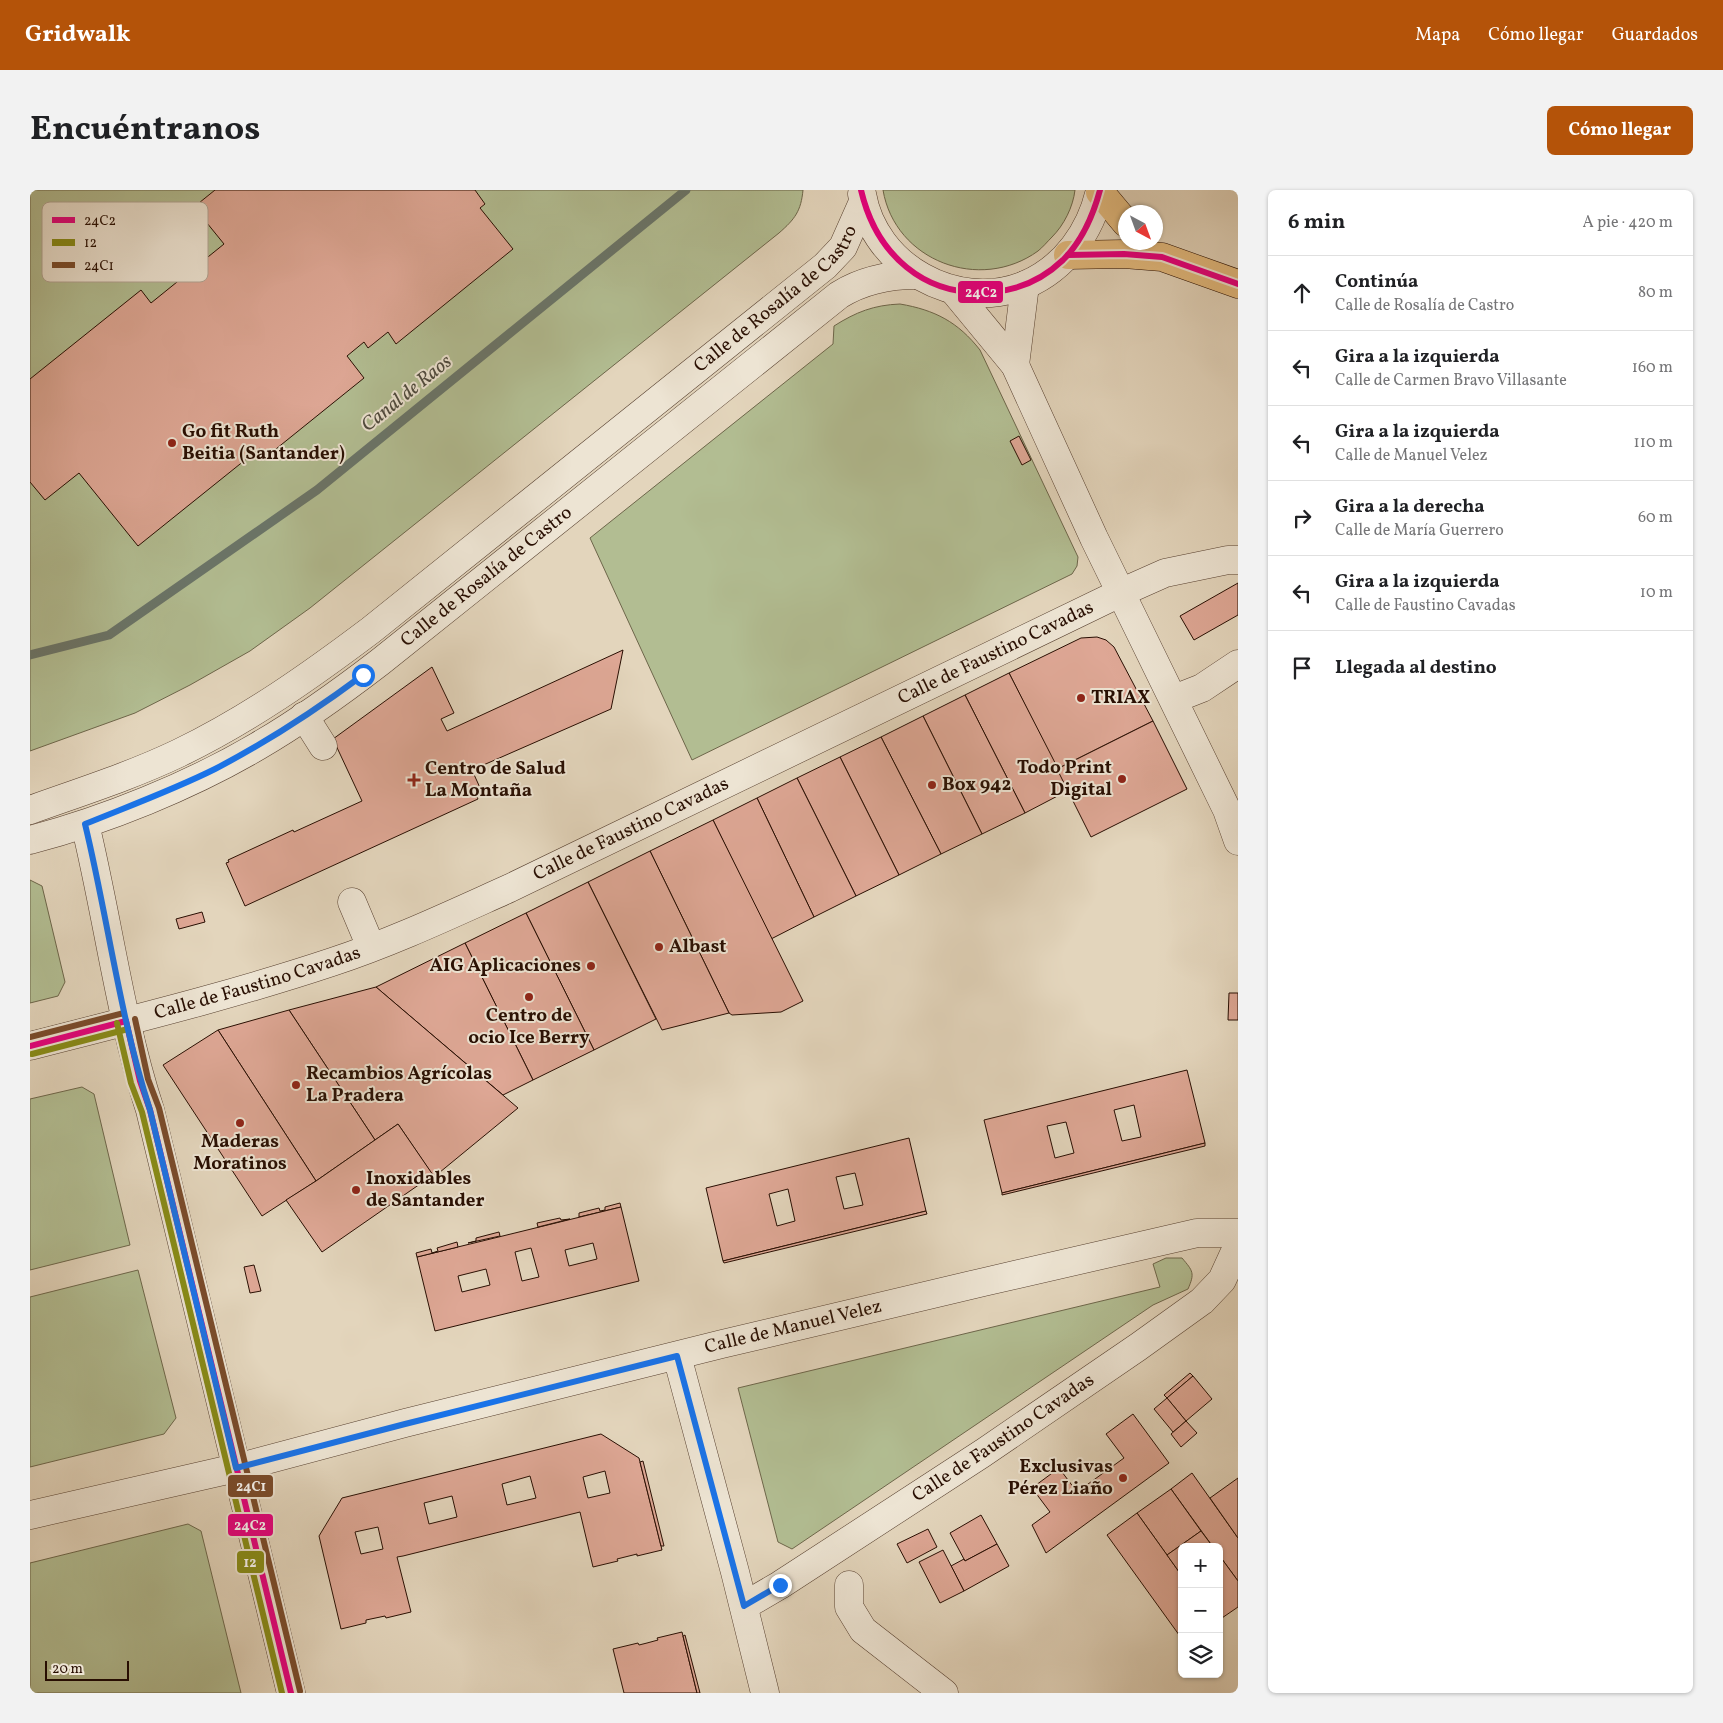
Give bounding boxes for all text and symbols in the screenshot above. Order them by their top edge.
text: Gridwalk [25,18,131,52]
text: Mapa [1415,23,1460,48]
text: Cómo llegar [1488,23,1584,48]
text: Guardados [1612,23,1698,48]
text: Encuéntranos [30,106,260,154]
button: Cómo llegar [1547,106,1693,155]
legend [42,202,208,282]
north arrow [1118,205,1163,250]
text: 6 min [1288,208,1345,237]
text: 24C2 [84,212,116,231]
text: A pie · 420 m [1582,212,1673,234]
street label: Calle de Rosalía de Castro [689,221,864,379]
text: 12 [84,234,97,253]
text: 24C1 [84,257,114,276]
text: Continúa [1335,269,1418,295]
icon: ahead [1288,279,1316,307]
line badge: 24C2 [957,280,1004,304]
text: 80 m [1638,282,1673,304]
text: 24C2 [965,284,997,303]
text: Calle de Rosalía de Castro [1335,295,1514,317]
text: Gira a la izquierda [1335,344,1500,370]
water label: Canal de Raos [356,348,459,439]
icon: left [1288,354,1316,382]
text: 160 m [1632,357,1673,379]
text: Calle de Carmen Bravo Villasante [1335,370,1567,392]
place label: Go fit Ruth Beitia (Santander) [182,419,345,467]
text: Gira a la izquierda [1335,419,1500,445]
icon: left [1288,429,1316,457]
text: 110 m [1634,432,1673,454]
marker: Go fit Ruth Beitia (Santander) [166,437,178,449]
text: Calle de Manuel Velez [1335,445,1488,467]
text: Gira a la derecha [1335,494,1485,520]
street label: Calle de Rosalía de Castro [395,500,578,653]
icon: right [1288,504,1316,532]
text: 60 m [1638,507,1673,529]
text: Calle de María Guerrero [1335,520,1504,542]
text: Gira a la izquierda [1335,569,1500,595]
icon: left [1288,579,1316,607]
text: 10 m [1640,582,1673,604]
street label: Calle de Faustino Cavadas [894,595,1098,711]
text: Calle de Faustino Cavadas [1335,595,1515,617]
icon: arrive [1288,654,1316,682]
text: Llegada al destino [1335,655,1497,681]
route start [352,664,375,687]
place label: TRIAX [1091,685,1150,711]
marker: TRIAX [1075,692,1087,704]
place label: Todo Print Digital [1017,755,1112,803]
place label: Centro de Salud La Montaña [425,756,566,804]
street label: Calle de Faustino Cavadas [529,771,733,888]
place label: Box 942 [942,772,1011,798]
marker: Centro de Salud La Montaña [407,773,421,787]
marker: Todo Print Digital [1116,773,1128,785]
marker: Box 942 [926,779,938,791]
place label: Albast [669,934,726,960]
street label: Calle de Faustino Cavadas [151,940,364,1026]
marker: Albast [653,941,665,953]
place label: AIG Aplicaciones [429,953,581,979]
marker: AIG Aplicaciones [585,960,597,972]
marker: Centro de ocio Ice Berry [523,991,535,1003]
place label: Centro de ocio Ice Berry [468,1003,590,1051]
place label: Recambios Agrícolas La Pradera [306,1061,492,1109]
marker: Recambios Agrícolas La Pradera [290,1079,302,1091]
marker: Maderas Moratinos [234,1117,246,1129]
place label: Maderas Moratinos [193,1129,287,1177]
place label: Inoxidables de Santander [366,1166,484,1214]
marker: Inoxidables de Santander [350,1184,362,1196]
street label: Calle de Manuel Velez [702,1294,884,1361]
street label: Calle de Faustino Cavadas [907,1368,1100,1509]
place label: Exclusivas Pérez Liaño [1008,1454,1113,1502]
marker: Exclusivas Pérez Liaño [1117,1472,1129,1484]
line badge: 24C1 [227,1474,274,1498]
text: 24C1 [236,1478,266,1497]
line badge: 24C2 [227,1513,274,1537]
text: 24C2 [234,1517,266,1536]
map controls [1178,1543,1223,1678]
button: + [1178,1543,1223,1588]
line badge: 12 [236,1550,265,1574]
text: 12 [244,1554,256,1573]
route end [769,1574,792,1597]
button: − [1178,1588,1223,1633]
button: layers [1178,1633,1223,1678]
scale bar [45,1658,129,1681]
text: 20 m [52,1660,83,1679]

